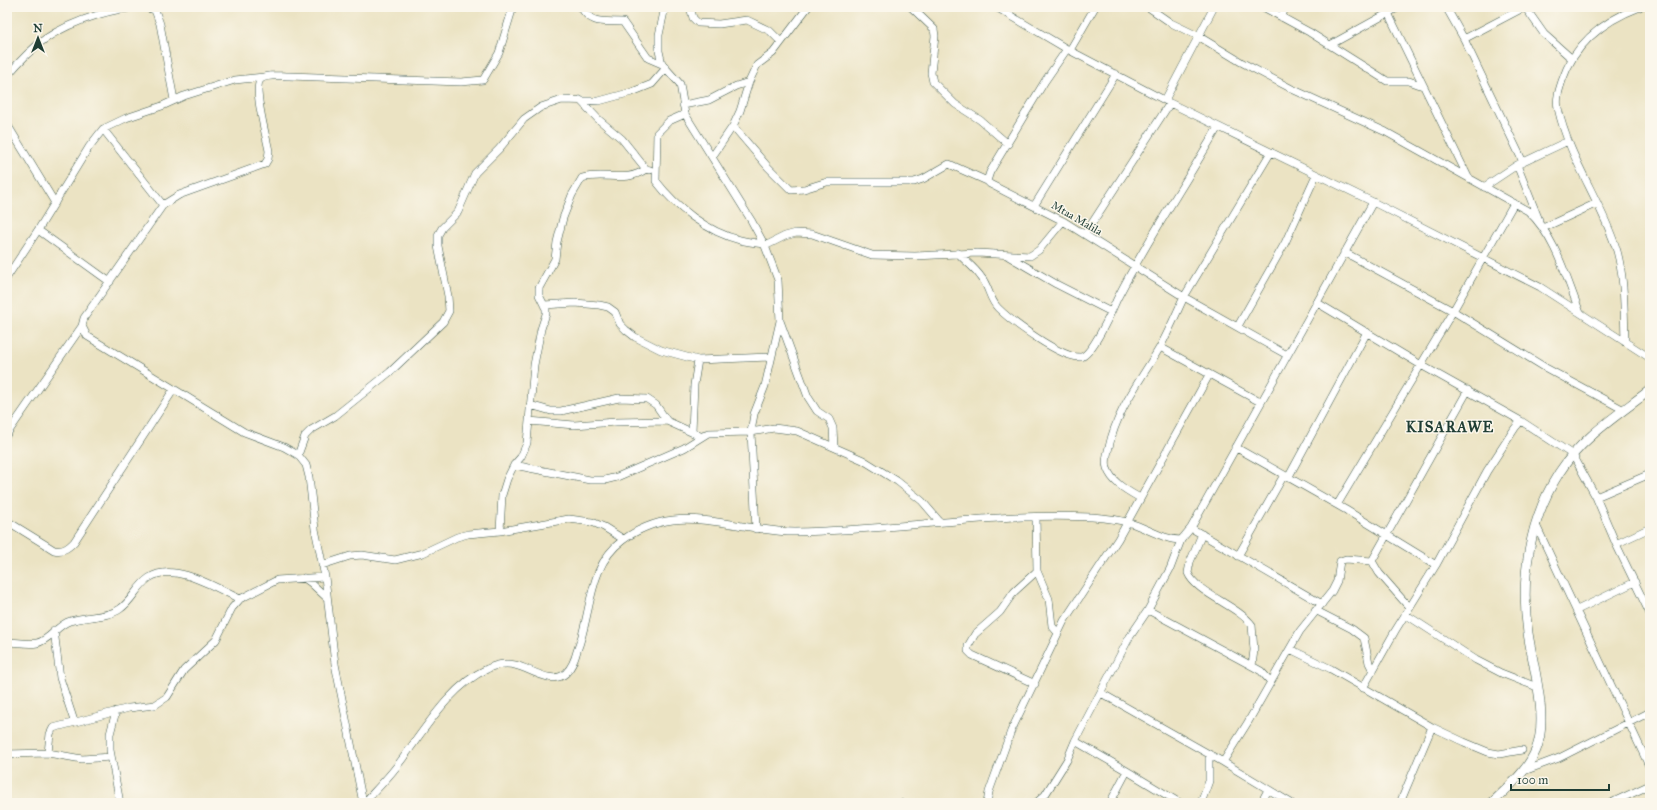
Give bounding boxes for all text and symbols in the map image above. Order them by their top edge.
north arrow [18,18,58,58]
text: N [33,22,43,35]
street label: Mtaa Malila [1049,199,1105,238]
district label: KISARAWE [1406,418,1494,436]
scale bar [1511,766,1609,792]
text: 100 m [1517,773,1548,787]

